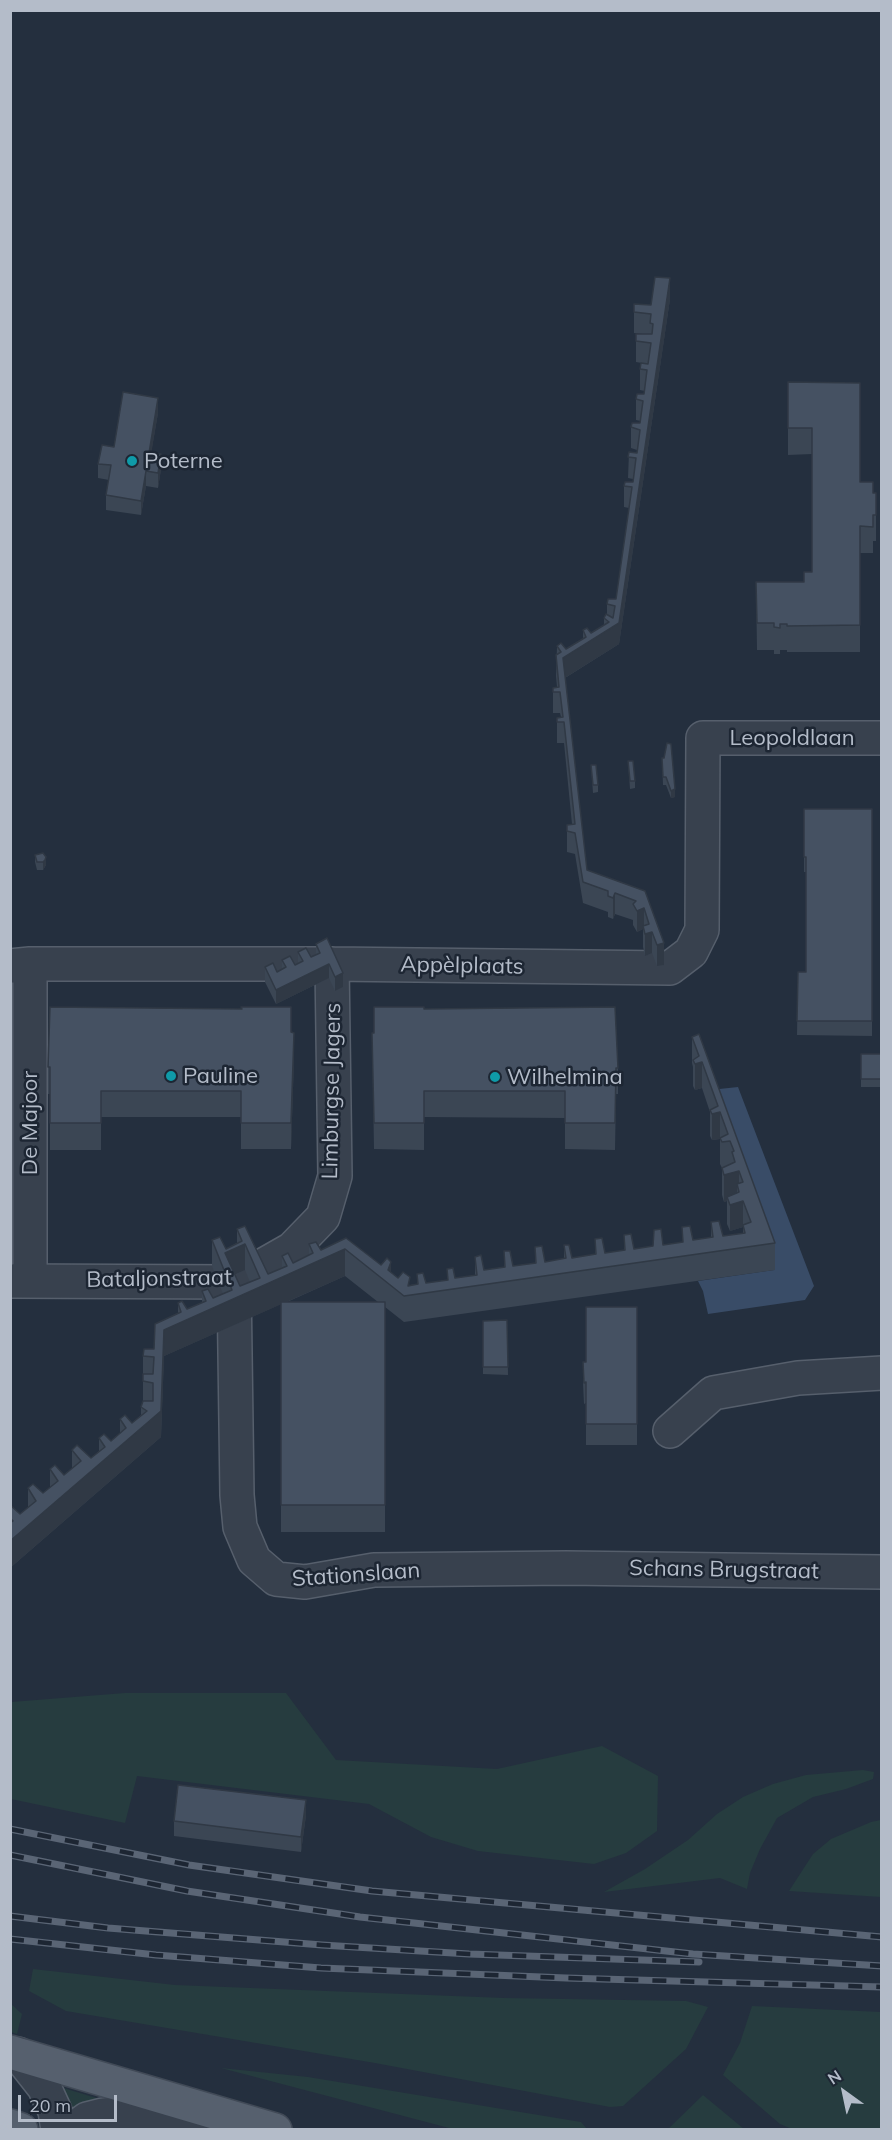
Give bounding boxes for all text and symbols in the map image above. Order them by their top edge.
place label: Poterne [144,448,223,474]
marker: Poterne [125,454,139,468]
street label: Leopoldlaan [729,725,855,751]
street label: Appèlplaats [400,952,524,980]
street label: Limburgse Jagers [317,1002,347,1180]
place label: Pauline [183,1063,258,1089]
place label: Wilhelmina [507,1064,623,1090]
marker: Pauline [164,1069,178,1083]
marker: Wilhelmina [488,1070,502,1084]
street label: De Majoor [17,1071,43,1175]
street label: Bataljonstraat [86,1265,232,1293]
street label: Schans Brugstraat [629,1555,819,1585]
street label: Stationslaan [291,1557,421,1593]
north arrow [814,2062,874,2122]
text: N [824,2065,845,2089]
scale bar [21,2083,120,2121]
text: 20 m [29,2094,71,2117]

